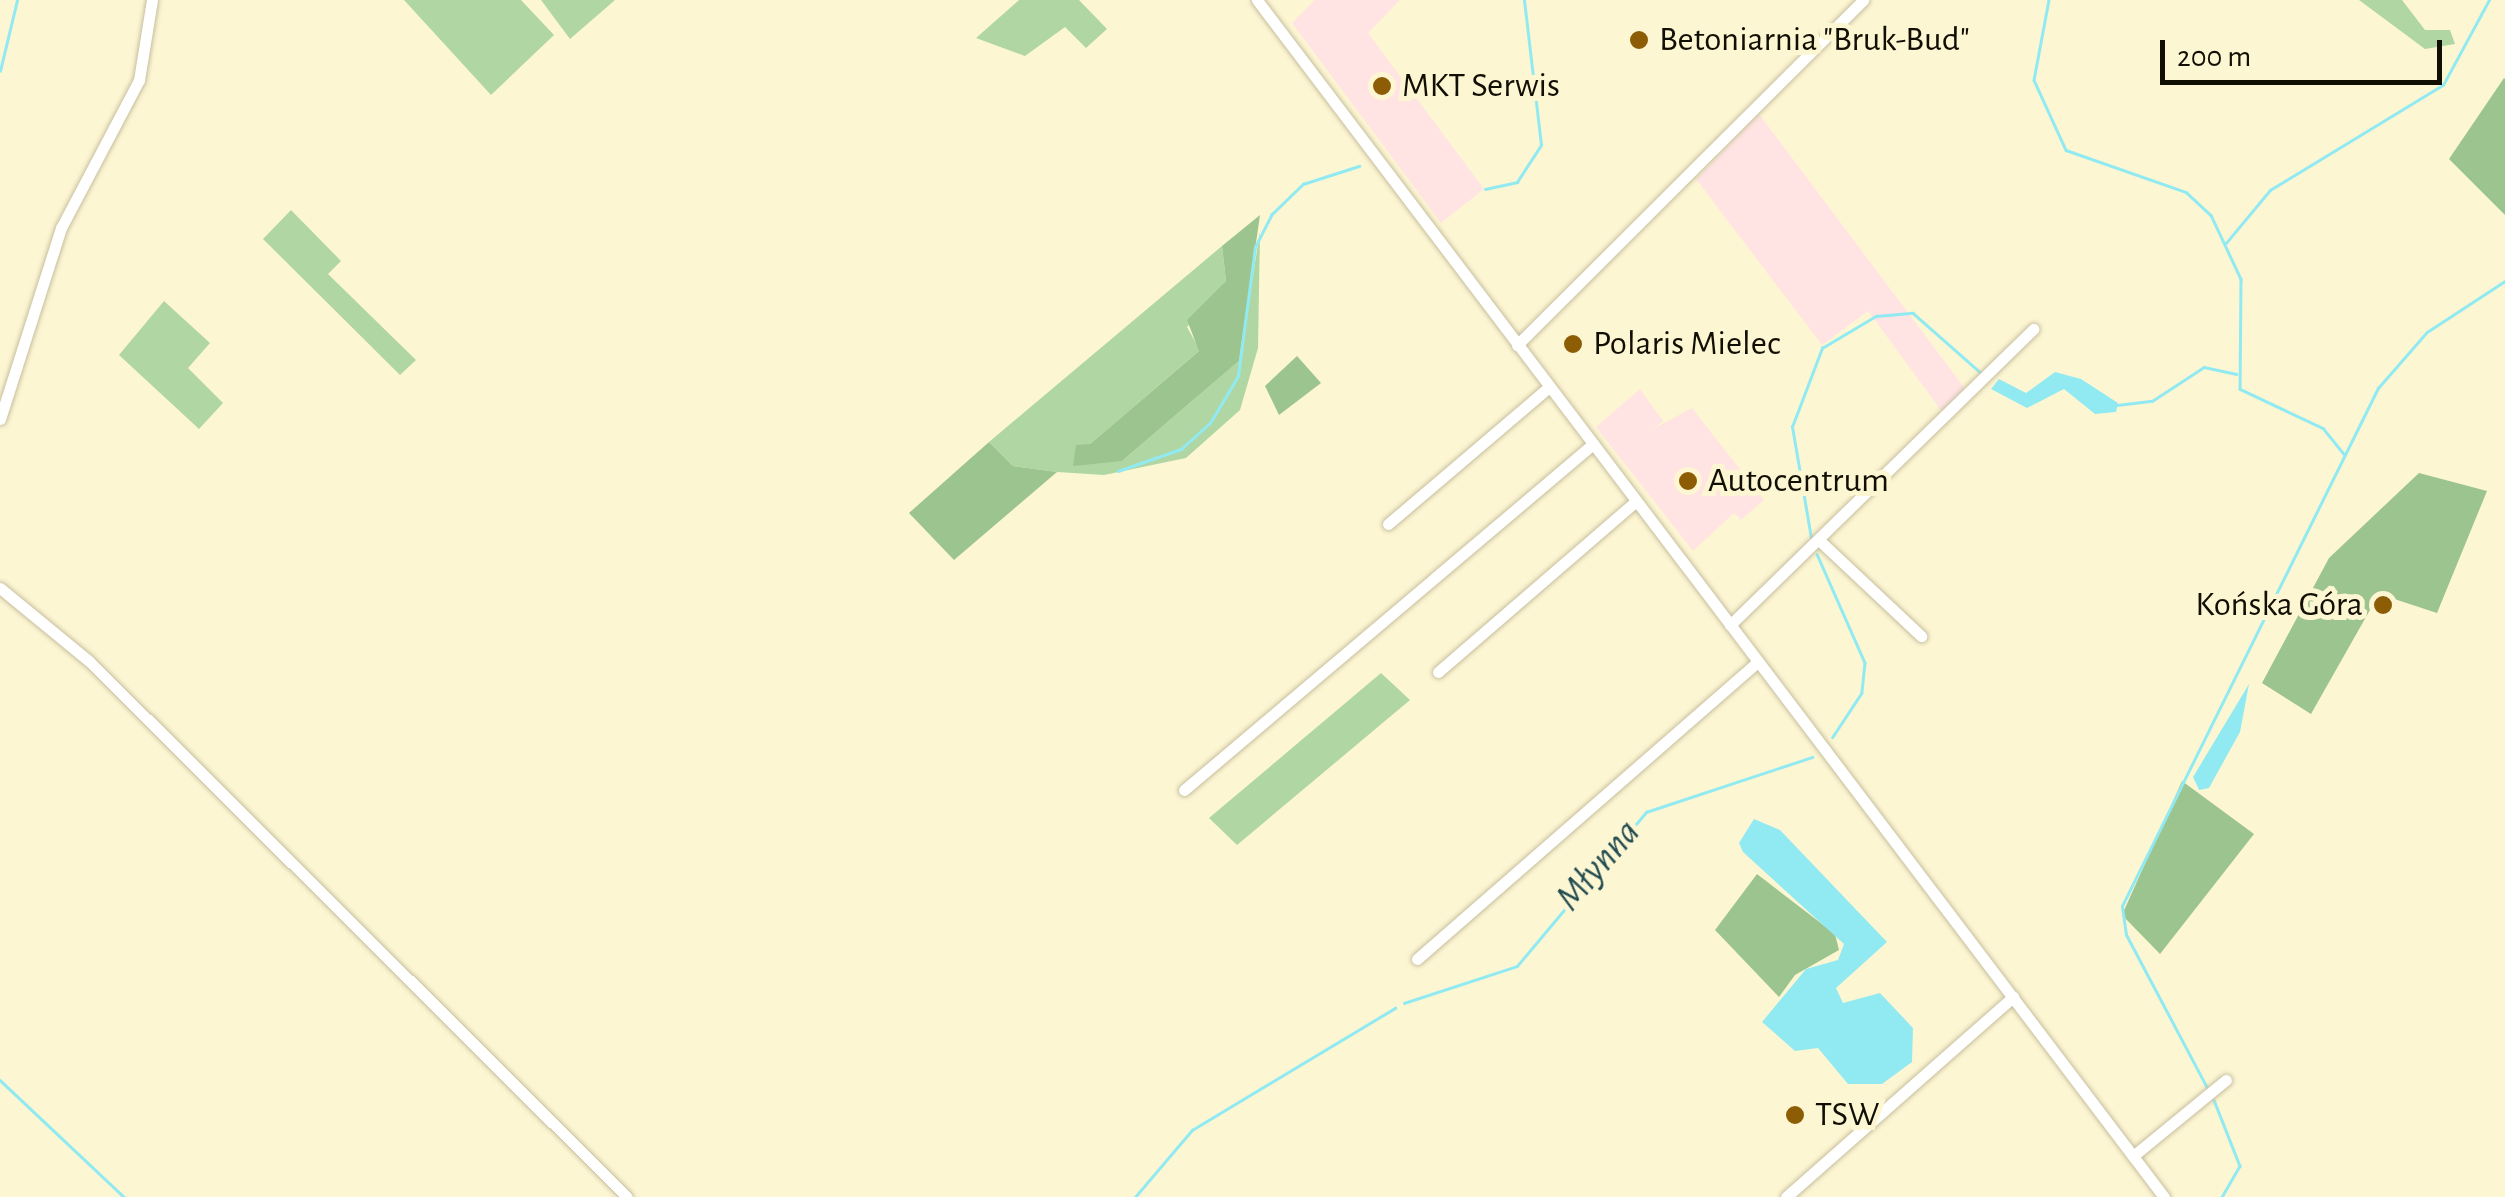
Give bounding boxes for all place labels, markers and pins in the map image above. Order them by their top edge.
place label: Betoniarnia "Bruk-Bud" [1659,19,1970,61]
marker: Betoniarnia "Bruk-Bud" [1628,29,1650,51]
place label: MKT Serwis [1402,65,1560,107]
marker: MKT Serwis [1371,75,1393,97]
place label: Polaris Mielec [1593,323,1780,365]
marker: Polaris Mielec [1562,333,1584,355]
place label: Autocentrum [1708,460,1889,502]
marker: Autocentrum [1677,470,1699,492]
place label: Końska Góra [2195,584,2363,626]
marker: Końska Góra [2372,594,2394,616]
place label: TSW [1815,1094,1879,1136]
marker: TSW [1784,1104,1806,1126]

